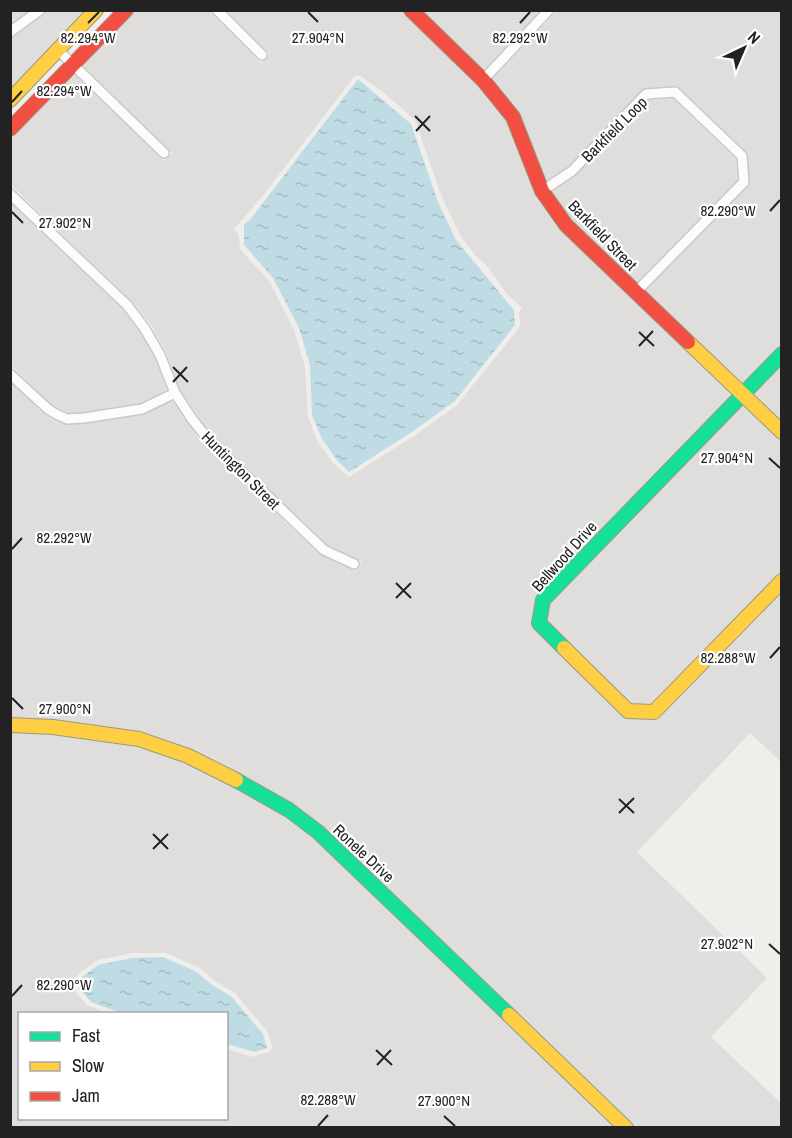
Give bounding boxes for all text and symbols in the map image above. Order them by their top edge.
north arrow [714,18,774,78]
text: N [743,26,765,48]
text: 82.294°W [60,27,116,48]
text: 27.904°N [292,27,344,48]
text: 82.292°W [492,27,548,48]
text: 82.294°W [36,80,92,101]
street label: Barkfield Loop [576,91,652,167]
street label: Barkfield Street [564,195,643,275]
text: 82.290°W [700,200,756,221]
text: 27.902°N [39,212,91,233]
street label: Huntington Street [197,426,285,514]
text: 27.904°N [701,447,753,468]
street label: Bellwood Drive [526,516,602,596]
text: 82.292°W [36,527,92,548]
text: 82.288°W [700,647,756,668]
text: 27.900°N [39,698,91,719]
street label: Ronele Drive [329,819,399,887]
text: 27.902°N [701,933,753,954]
text: 82.290°W [36,974,92,995]
legend [18,1012,228,1120]
text: Fast [72,1023,100,1048]
text: Slow [72,1053,104,1078]
text: Jam [72,1083,100,1108]
text: 82.288°W [300,1089,356,1110]
text: 27.900°N [418,1090,470,1111]

